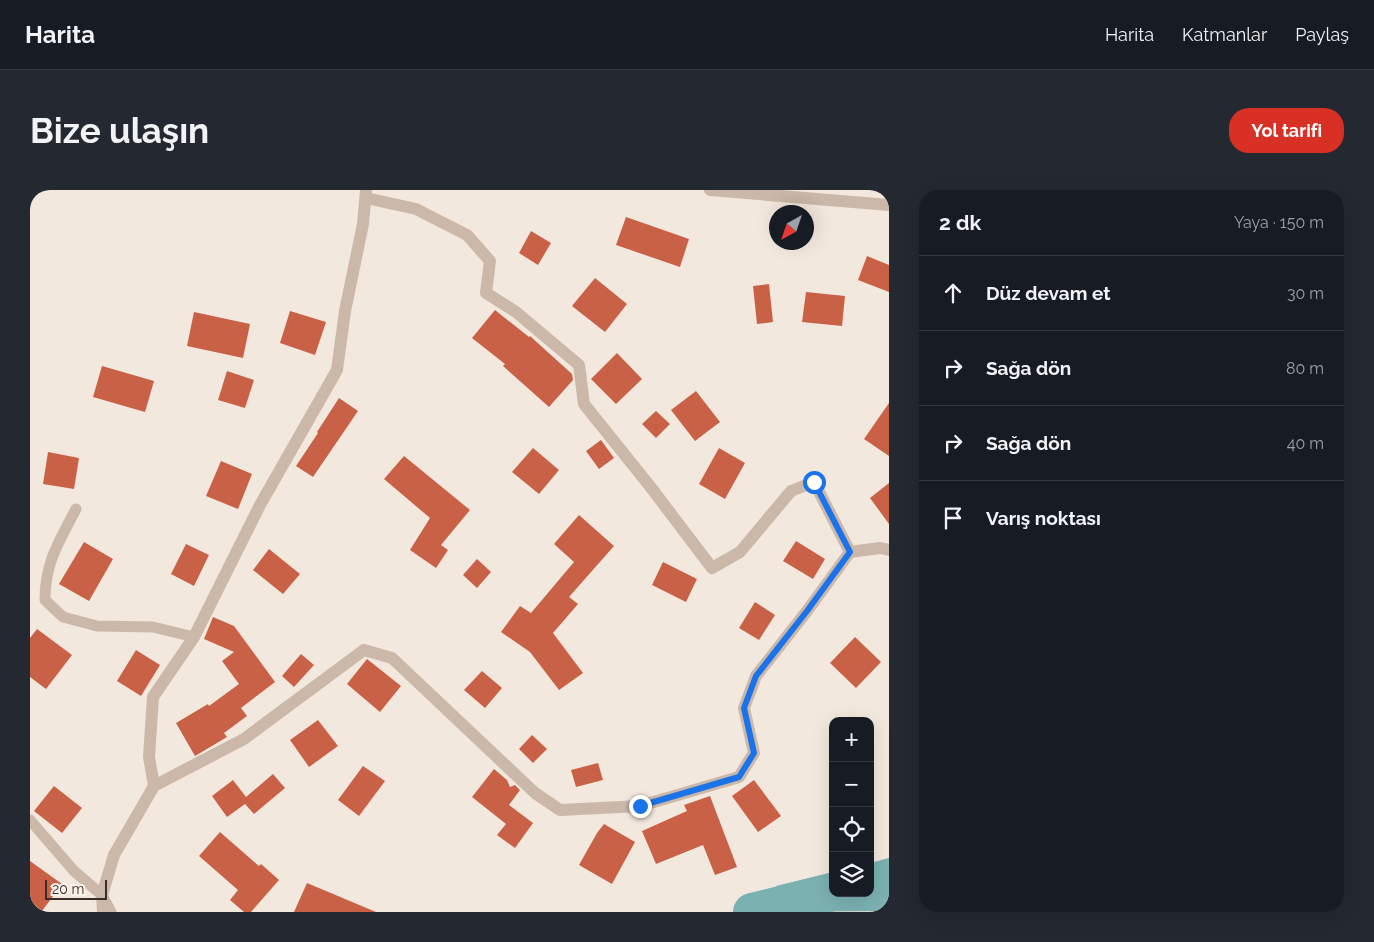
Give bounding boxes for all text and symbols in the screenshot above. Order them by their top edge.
text: Harita [25,20,95,49]
text: Harita [1105,24,1154,45]
text: Katmanlar [1182,24,1267,45]
text: Paylaş [1295,24,1349,45]
button: Yol tarifi [1229,108,1344,153]
text: Bize ulaşın [30,110,209,151]
north arrow [769,205,814,250]
text: 2 dk [939,210,981,235]
text: Yaya · 150 m [1234,213,1324,232]
icon: ahead [939,279,967,307]
text: Düz devam et [986,282,1111,304]
text: 30 m [1287,284,1324,303]
icon: right [939,354,967,382]
text: Sağa dön [986,357,1071,379]
text: 80 m [1286,359,1324,378]
icon: right [939,429,967,457]
text: Sağa dön [986,432,1071,454]
text: 40 m [1287,434,1324,453]
route start [803,471,826,494]
icon: arrive [939,504,967,532]
text: Varış noktası [986,507,1101,529]
map controls [829,717,874,897]
button: + [829,717,874,762]
button: − [829,762,874,807]
route end [629,795,652,818]
button: locate [829,807,874,852]
button: layers [829,852,874,897]
scale bar [45,877,108,900]
text: 20 m [52,881,84,897]

